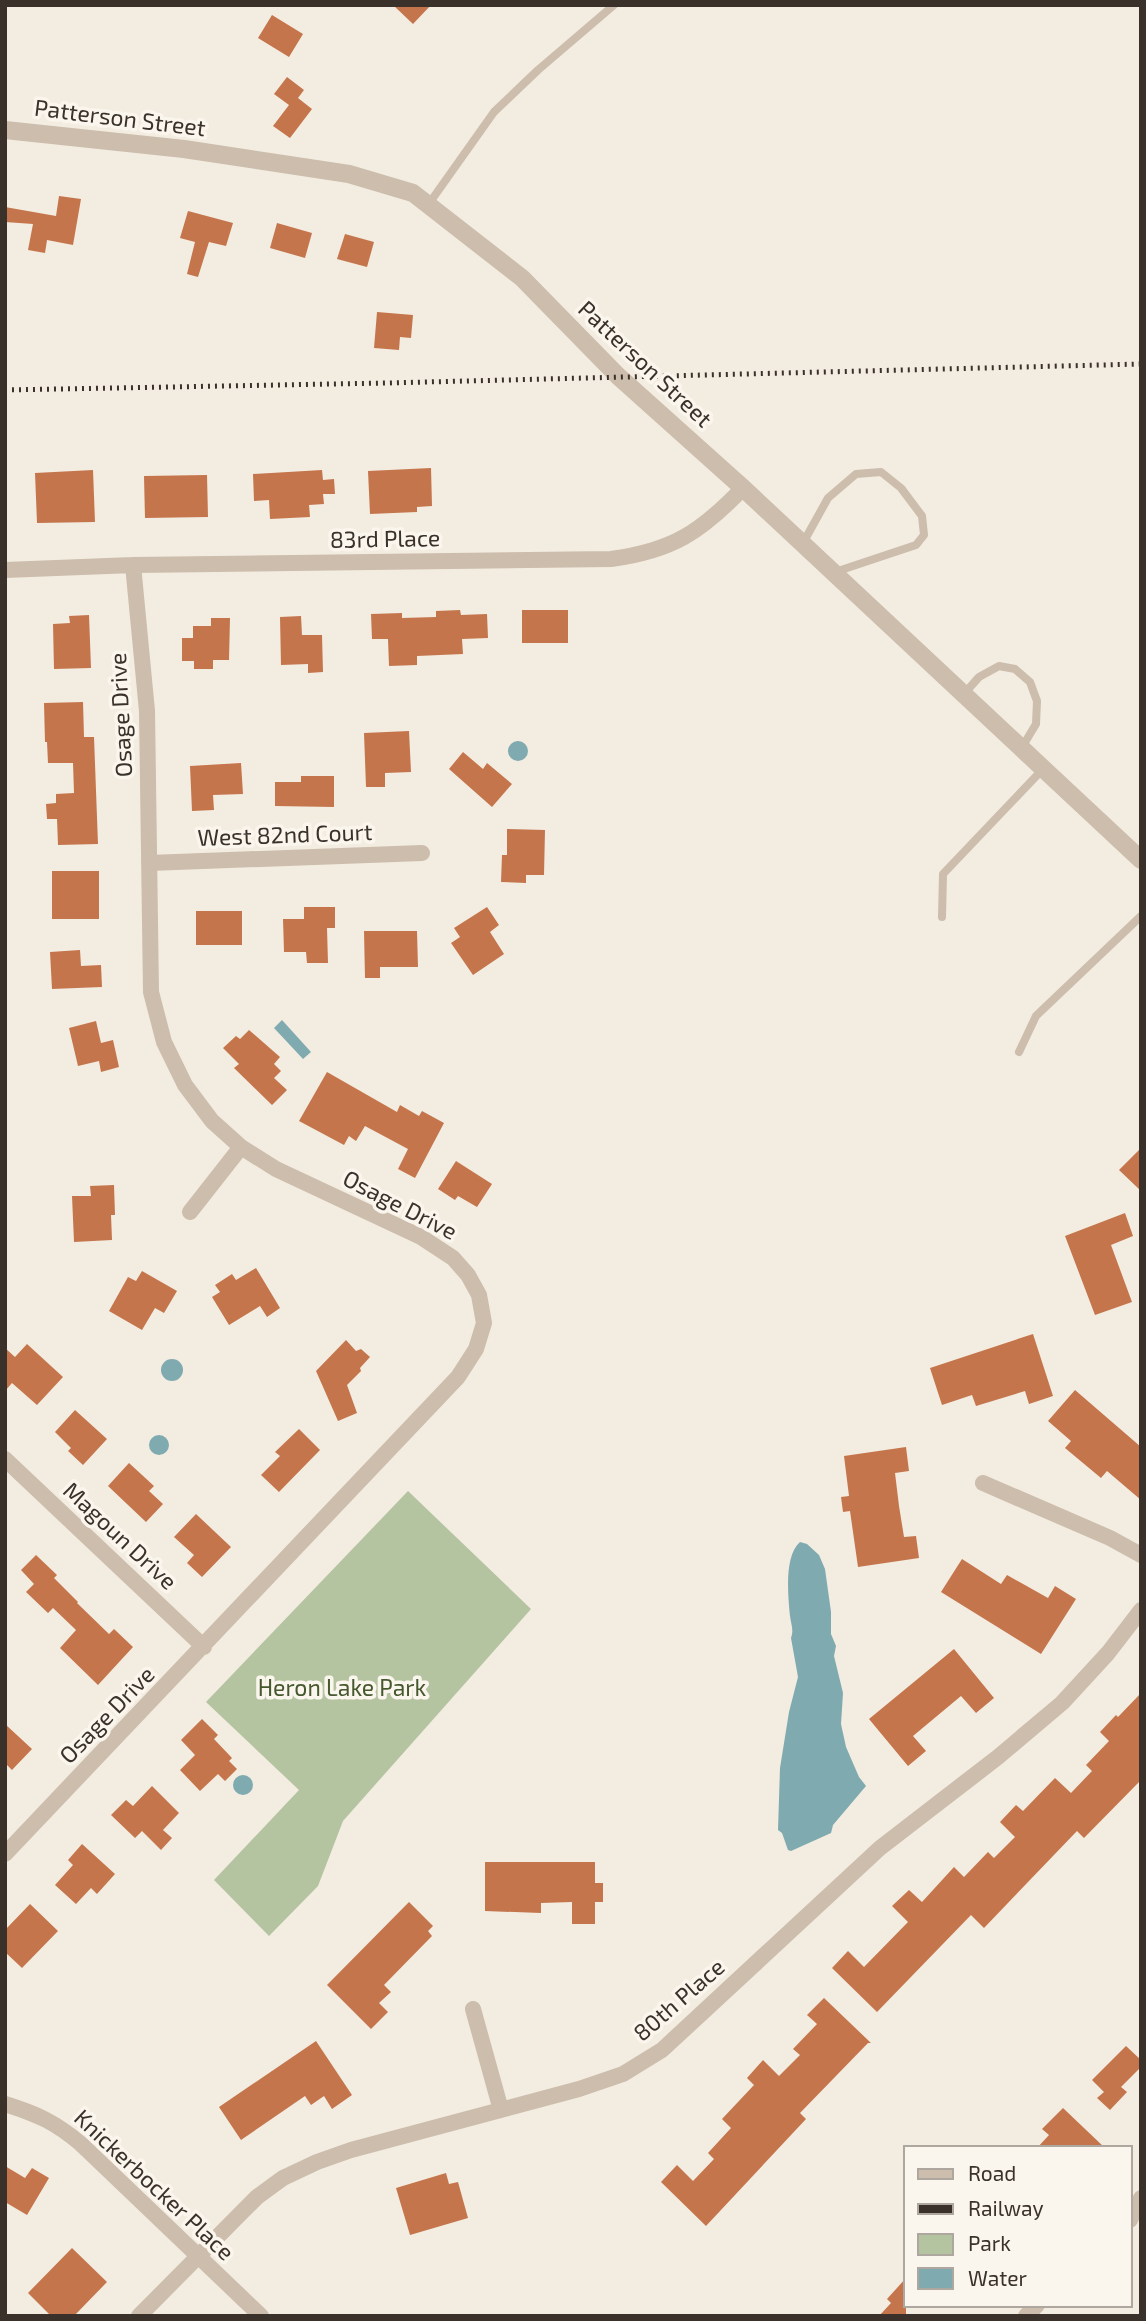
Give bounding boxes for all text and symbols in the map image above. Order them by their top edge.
street label: Patterson Street [33,93,208,141]
street label: Patterson Street [573,294,718,432]
street label: 83rd Place [329,523,440,553]
street label: Osage Drive [103,652,137,778]
street label: West 82nd Court [197,817,373,851]
street label: Osage Drive [339,1163,462,1245]
street label: Magoun Drive [58,1476,183,1595]
street label: Osage Drive [53,1660,160,1769]
park label: Heron Lake Park [258,1673,427,1701]
street label: 80th Place [627,1952,730,2046]
street label: Knickerbocker Place [69,2103,240,2266]
legend [904,2146,1132,2307]
text: Road [968,2160,1016,2185]
text: Railway [968,2195,1044,2220]
text: Park [968,2230,1011,2255]
text: Water [968,2265,1027,2290]

